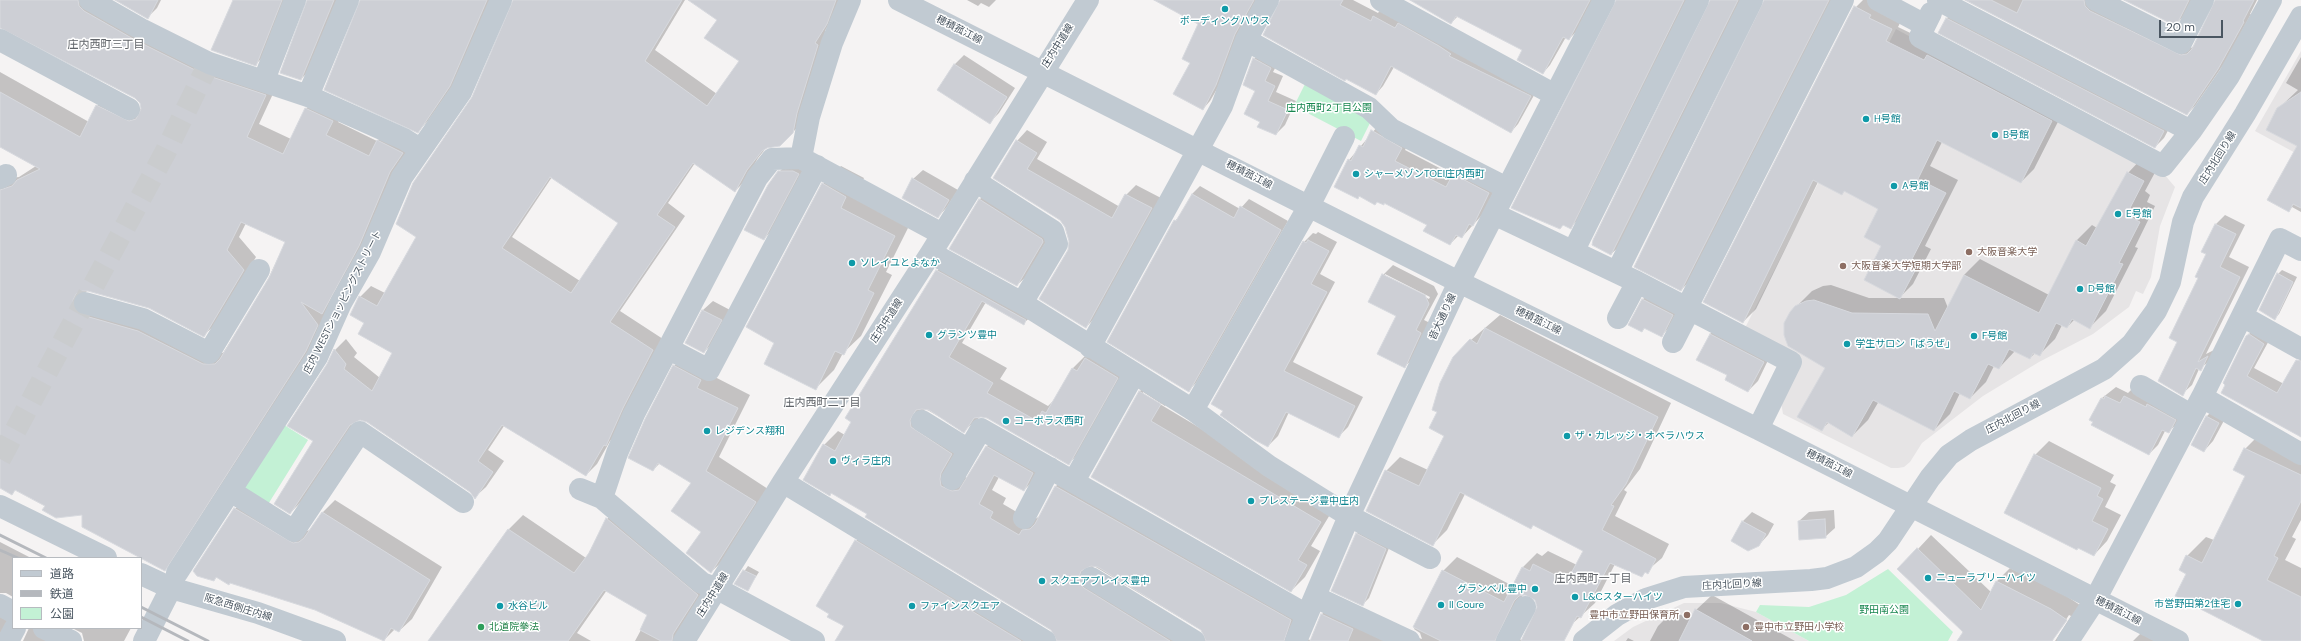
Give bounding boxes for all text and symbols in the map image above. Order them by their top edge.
marker: ボーディングハウス [1220,4,1230,14]
scale bar [2161,12,2225,38]
street label: 穂積菰江線 [934,13,984,47]
place label: ボーディングハウス [1180,15,1270,27]
text: 20 m [2166,19,2195,35]
street label: 庄内中道線 [1040,22,1076,70]
district label: 庄内西町三丁目 [68,38,144,52]
park label: 庄内西町2丁目公園 [1286,102,1372,114]
place label: H号館 [1874,113,1901,125]
marker: H号館 [1861,114,1871,124]
place label: B号館 [2003,129,2029,141]
street label: 庄内北回り線 [2197,129,2239,187]
marker: B号館 [1990,130,2000,140]
street label: 穂積菰江線 [1224,158,1274,192]
place label: シャーメゾンTOEI庄内西町 [1364,168,1485,180]
marker: シャーメゾンTOEI庄内西町 [1351,169,1361,179]
place label: A号館 [1902,180,1929,192]
marker: A号館 [1889,181,1899,191]
place label: E号館 [2126,208,2152,220]
marker: E号館 [2113,209,2123,219]
street label: 庄内 WESTショッピングストリート [302,228,384,376]
place label: 大阪音楽大学 [1977,246,2037,258]
marker: 大阪音楽大学 [1964,247,1974,257]
place label: ソレイユとよなか [860,257,940,269]
marker: ソレイユとよなか [847,258,857,268]
place label: 大阪音楽大学短期大学部 [1851,260,1961,272]
marker: 大阪音楽大学短期大学部 [1838,261,1848,271]
place label: D号館 [2088,283,2115,295]
marker: D号館 [2075,284,2085,294]
street label: 音大通り線 [1427,292,1459,342]
street label: 庄内中道線 [868,297,906,345]
street label: 穂積菰江線 [1513,305,1563,337]
place label: グランツ豊中 [937,329,997,341]
marker: グランツ豊中 [924,330,934,340]
place label: F号館 [1982,330,2007,342]
marker: F号館 [1969,331,1979,341]
place label: 学生サロン「ぱうぜ」 [1855,338,1955,350]
marker: 学生サロン「ぱうぜ」 [1842,339,1852,349]
district label: 庄内西町二丁目 [784,396,860,410]
street label: 庄内北回り線 [1984,398,2042,436]
place label: コーポラス西町 [1014,415,1084,427]
marker: コーポラス西町 [1001,416,1011,426]
place label: レジデンス翔和 [715,425,785,437]
marker: レジデンス翔和 [702,426,712,436]
place label: ザ・カレッジ・オペラハウス [1575,430,1705,442]
marker: ザ・カレッジ・オペラハウス [1562,431,1572,441]
street label: 穂積菰江線 [1804,447,1854,481]
place label: ヴィラ庄内 [841,455,891,467]
marker: ヴィラ庄内 [828,456,838,466]
place label: プレステージ豊中庄内 [1259,495,1359,507]
marker: プレステージ豊中庄内 [1246,496,1256,506]
legend [12,557,142,629]
text: 道路 [50,566,74,582]
street label: 庄内中道線 [695,571,731,619]
district label: 庄内西町一丁目 [1555,572,1631,586]
place label: ニューラブリーハイツ [1936,572,2036,584]
marker: ニューラブリーハイツ [1923,573,1933,583]
place label: スクエアプレイス豊中 [1050,575,1150,587]
marker: スクエアプレイス豊中 [1037,576,1047,586]
street label: 庄内北回り線 [1702,577,1762,593]
place label: グランベル豊中 [1457,583,1527,595]
marker: グランベル豊中 [1530,584,1540,594]
text: 鉄道 [50,586,74,602]
place label: L&Cスターハイツ [1583,591,1663,603]
street label: 阪急西側庄内線 [203,592,273,624]
marker: L&Cスターハイツ [1570,592,1580,602]
street label: 穂積菰江線 [2093,594,2143,628]
place label: 市営野田第2住宅 [2154,598,2230,610]
place label: Il Coure [1449,599,1484,611]
marker: 市営野田第2住宅 [2233,599,2243,609]
place label: 水谷ビル [508,600,548,612]
place label: ファインスクエア [920,600,1000,612]
marker: Il Coure [1436,600,1446,610]
marker: 水谷ビル [495,601,505,611]
marker: ファインスクエア [907,601,917,611]
park label: 野田南公園 [1859,604,1909,616]
text: 公園 [50,606,74,622]
place label: 豊中市立野田保育所 [1589,609,1679,621]
marker: 豊中市立野田保育所 [1682,610,1692,620]
place label: 北道院拳法 [489,621,539,633]
place label: 豊中市立野田小学校 [1754,621,1844,633]
marker: 北道院拳法 [476,622,486,632]
marker: 豊中市立野田小学校 [1741,622,1751,632]

